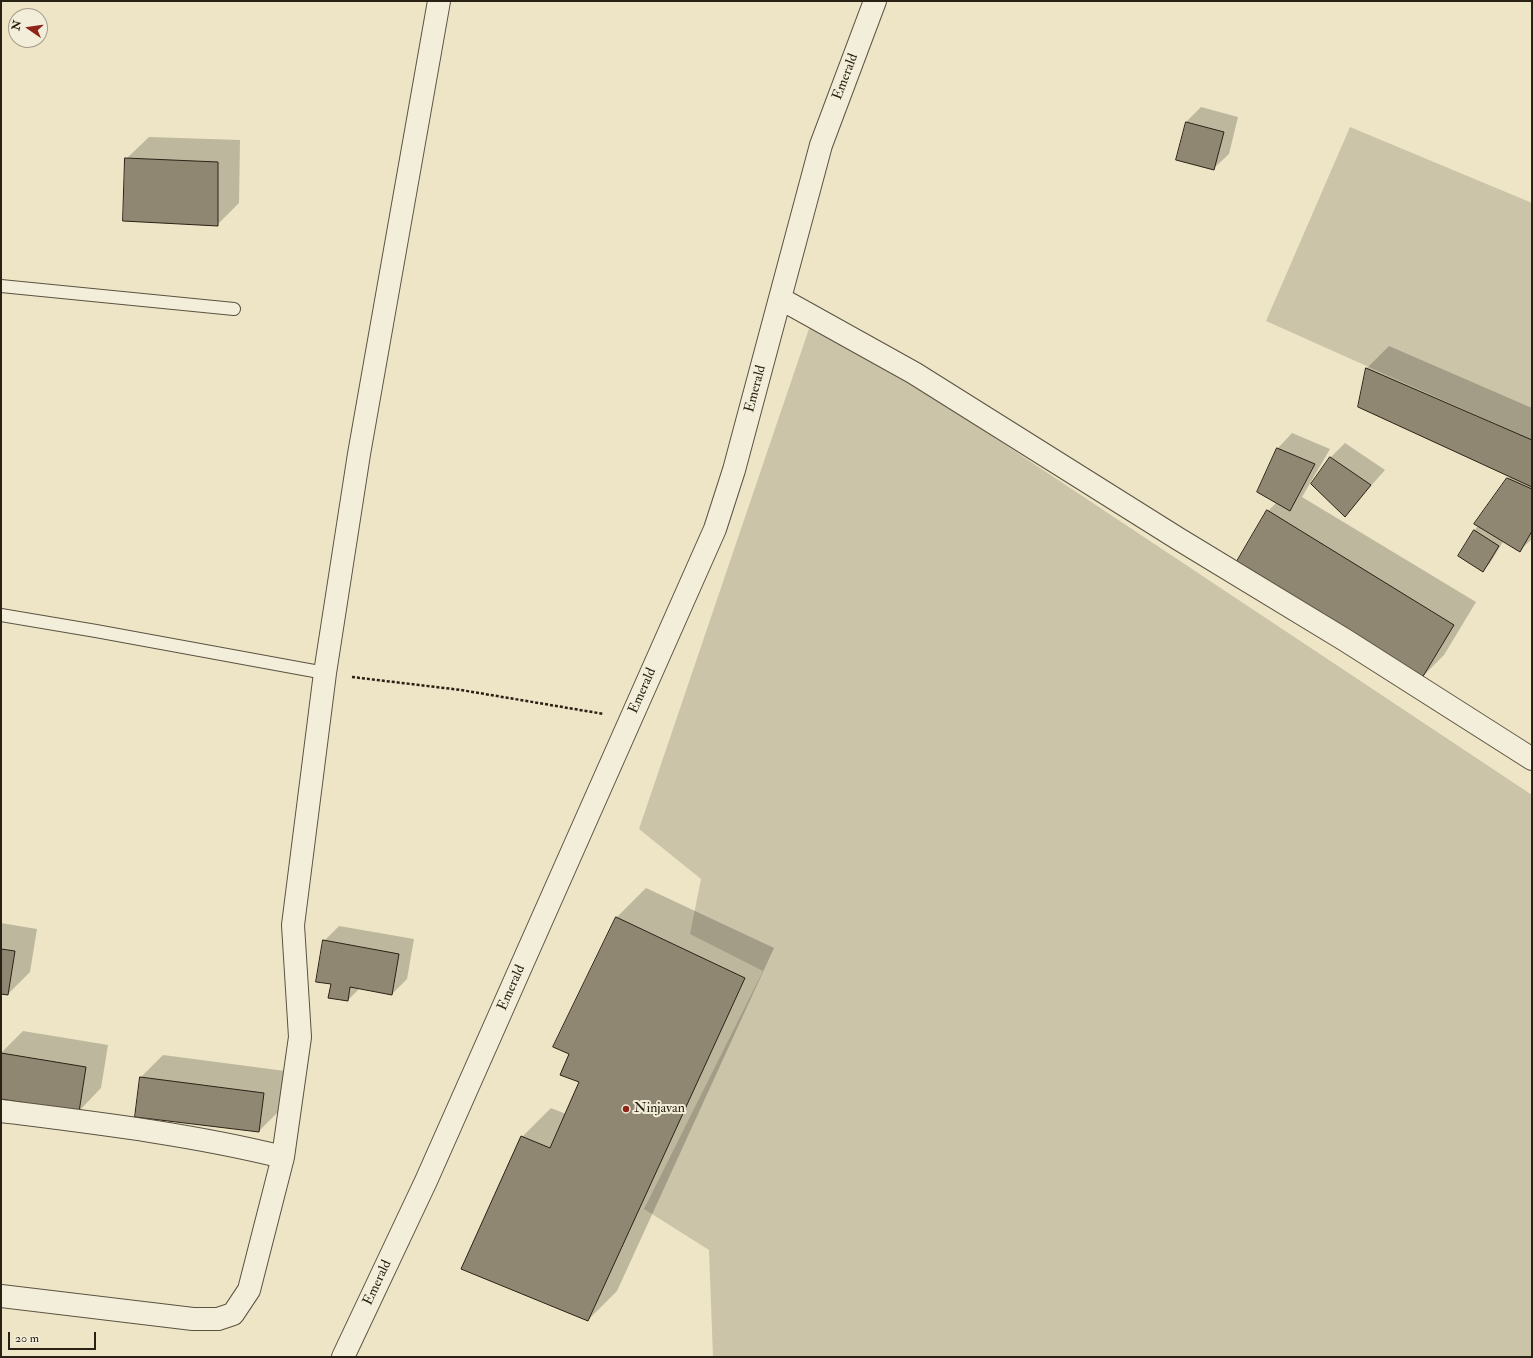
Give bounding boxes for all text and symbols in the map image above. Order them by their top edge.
north arrow [8,8,48,48]
text: N [9,19,24,32]
street label: Emerald [830,52,862,102]
street label: Emerald [742,364,770,414]
street label: Emerald [626,666,660,716]
street label: Emerald [495,963,529,1013]
place label: Ninjavan [634,1101,685,1117]
marker: Ninjavan [621,1104,631,1114]
street label: Emerald [360,1258,396,1308]
scale bar [10,1324,98,1350]
text: 20 m [15,1331,39,1346]

